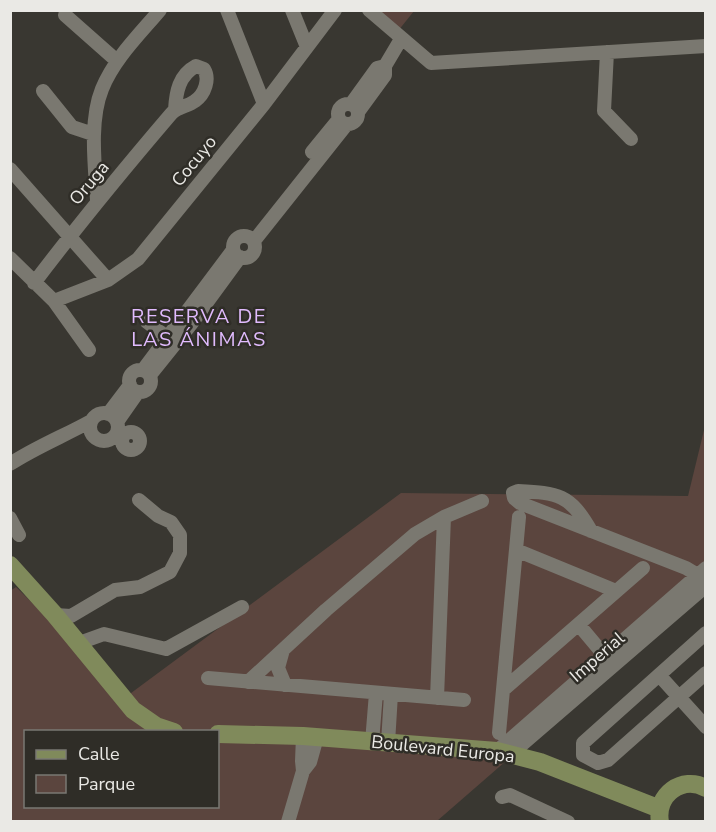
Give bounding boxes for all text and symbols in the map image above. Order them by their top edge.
street label: Cocuyo [166,130,222,192]
street label: Oruga [64,156,114,210]
district label: RESERVA DE LAS ÁNIMAS [131,303,267,353]
street label: Imperial [564,626,630,688]
legend [24,730,219,808]
street label: Boulevard Europa [370,730,516,768]
text: Calle [78,742,120,766]
text: Parque [78,772,135,796]

